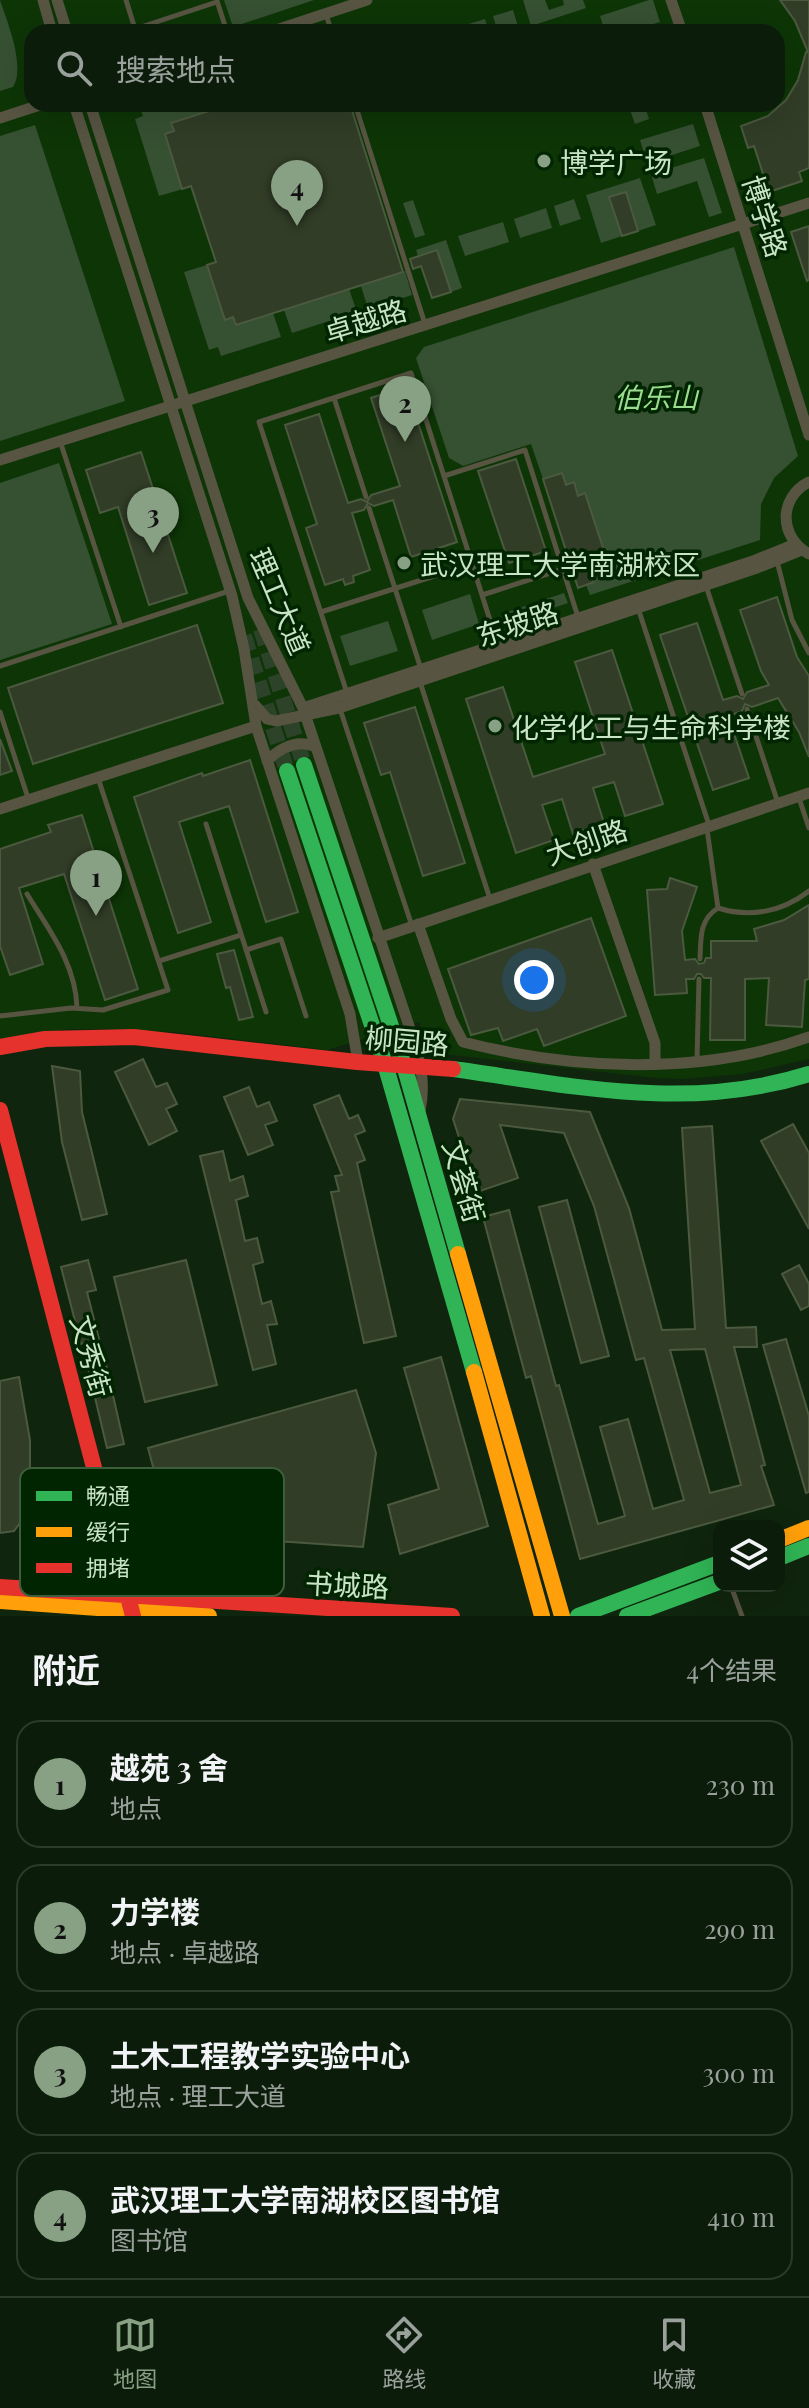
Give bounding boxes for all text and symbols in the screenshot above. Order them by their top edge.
search box [24,24,785,112]
icon: search [52,46,96,90]
text: 搜索地点 [116,49,236,89]
place label: 博学广场 [560,143,672,180]
marker: 博学广场 [535,152,553,170]
pin: 4 [271,160,323,226]
street label: 博学路 [735,170,797,262]
street label: 卓越路 [319,290,411,350]
pin: 2 [379,376,431,442]
park label: 伯乐山 [614,378,700,415]
pin: 3 [127,487,179,553]
street label: 理工大道 [242,542,320,660]
place label: 武汉理工大学南湖校区 [420,545,700,582]
marker: 武汉理工大学南湖校区 [395,554,413,572]
street label: 东坡路 [471,592,563,654]
place label: 化学化工与生命科学楼 [511,708,791,745]
marker: 化学化工与生命科学楼 [486,717,504,735]
street label: 大创路 [540,810,632,872]
pin: 1 [70,850,122,916]
your location [514,960,554,1000]
street label: 柳园路 [364,1018,450,1062]
street label: 文荟街 [436,1136,494,1226]
street label: 文秀街 [63,1311,121,1401]
legend [20,1468,284,1596]
text: 畅通 [86,1480,130,1510]
text: 缓行 [86,1516,130,1546]
map controls [713,1520,785,1592]
button: layers [713,1520,785,1592]
text: 拥堵 [86,1552,130,1582]
street label: 书城路 [304,1563,390,1605]
text: 附近 [32,1646,100,1692]
text: 4个结果 [686,1652,777,1687]
text: 越苑 3 舍 [110,1747,228,1787]
text: 1 [55,1767,65,1802]
text: 230 m [706,1767,775,1802]
text: 地点 [110,1790,162,1825]
text: 力学楼 [110,1891,200,1931]
text: 2 [53,1911,67,1946]
text: 290 m [704,1911,775,1946]
text: 地点 · 卓越路 [110,1934,260,1969]
text: 土木工程教学实验中心 [110,2035,410,2075]
text: 3 [54,2055,66,2090]
text: 300 m [703,2055,775,2090]
text: 地点 · 理工大道 [110,2078,286,2113]
text: 武汉理工大学南湖校区图书馆 [110,2179,500,2219]
text: 4 [53,2199,67,2234]
text: 410 m [707,2199,775,2234]
text: 图书馆 [110,2222,188,2257]
tab: 地图 [113,2313,157,2393]
tab: 路线 [382,2313,426,2393]
tab: 收藏 [652,2313,696,2393]

